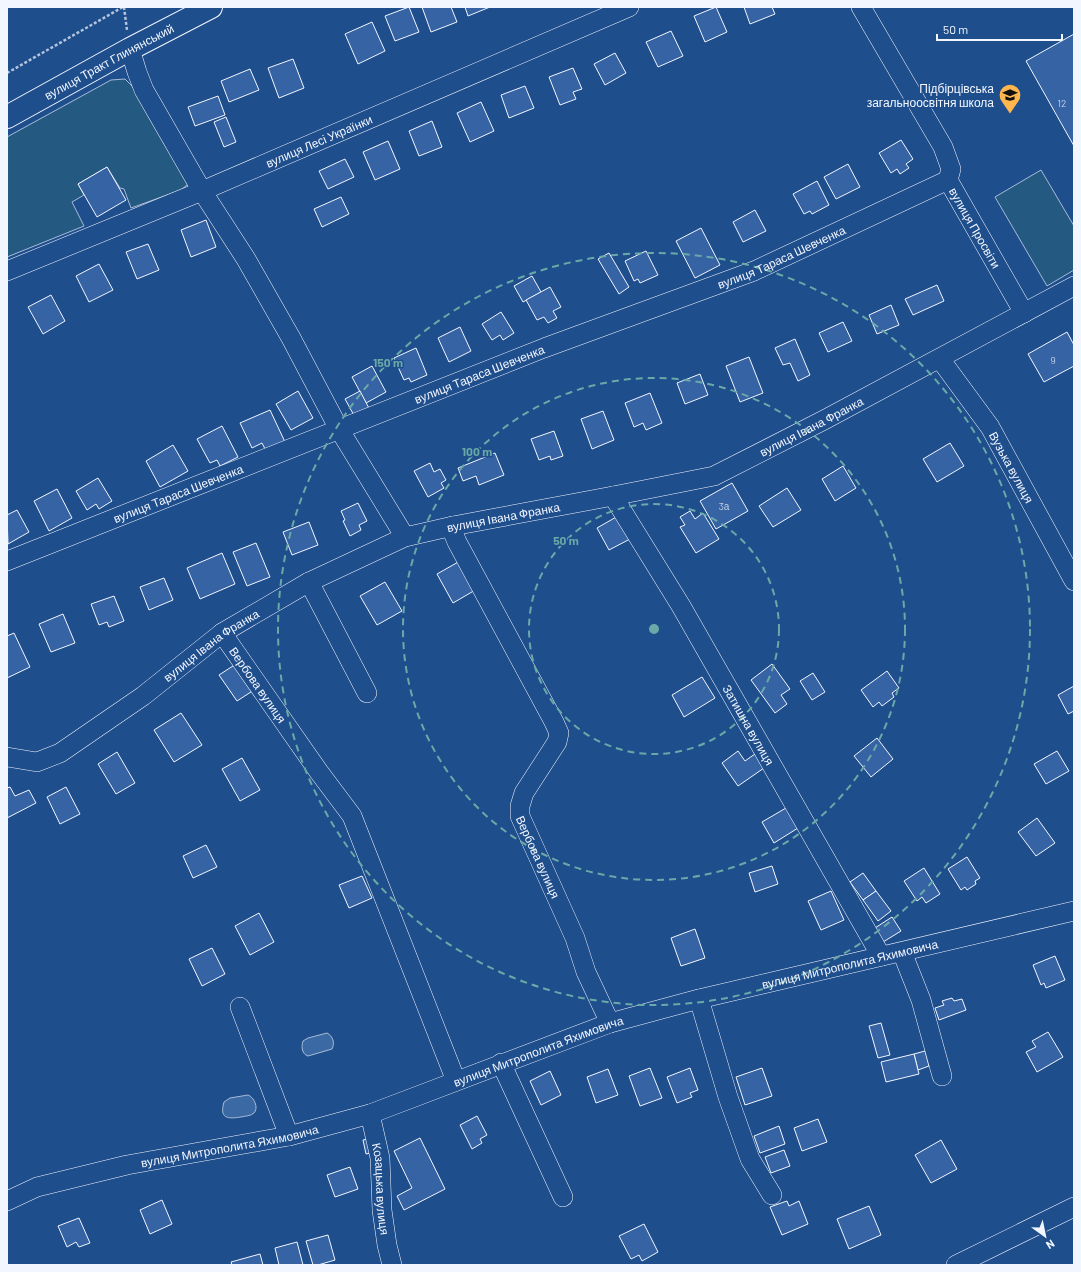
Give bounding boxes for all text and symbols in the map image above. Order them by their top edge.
scale bar [937,16,1062,42]
street label: вулиця Тракт Глинянський [42,21,176,102]
text: 50 m [943,22,968,36]
place label: Підбірцівська загальноосвітня школа [867,81,994,109]
school or university icon: Підбірцівська загальноосвітня школа [997,82,1023,115]
house number: 12 [1058,97,1066,109]
street label: вулиця Лесі Українки [263,112,374,170]
street label: вулиця Просвіти [947,185,1004,271]
street label: вулиця Тараса Шевченка [715,222,848,291]
street label: вулиця Тараса Шевченка [412,342,547,406]
house number: 9 [1050,354,1056,366]
text: 150 m [373,355,403,369]
street label: вулиця Івана Франка [757,393,866,459]
street label: Вузька вулиця [987,429,1037,505]
text: 100 m [462,444,492,458]
street label: вулиця Тараса Шевченка [111,461,245,525]
street label: вулиця Івана Франка [445,499,561,534]
house number: 3а [719,500,730,512]
text: 50 m [553,533,579,547]
street label: вулиця Івана Франка [160,606,262,684]
centre of rings [647,622,661,636]
street label: Вербова вулиця [227,644,289,725]
street label: Затишна вулиця [720,682,777,767]
street label: Вербова вулиця [514,813,563,900]
street label: вулиця Митрополита Яхимовича [760,936,940,991]
street label: вулиця Митрополита Яхимовича [451,1013,625,1089]
street label: вулиця Митрополита Яхимовича [140,1121,320,1169]
street label: Козацька вулиця [370,1141,392,1236]
north arrow [1025,1216,1065,1256]
text: N [1044,1237,1057,1252]

